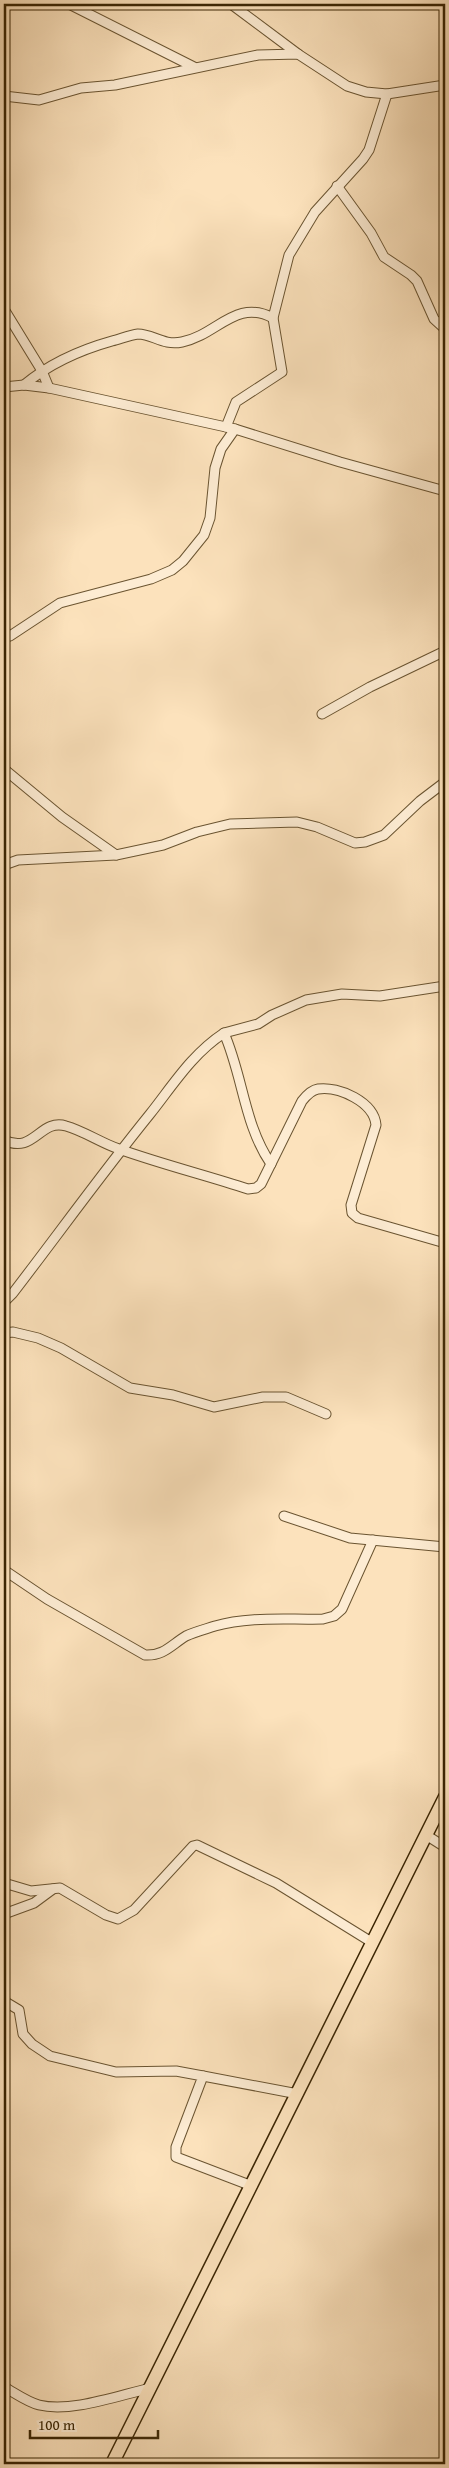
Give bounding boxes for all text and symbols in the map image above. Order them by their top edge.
scale bar [30,2408,158,2440]
text: 100 m [38,2414,76,2435]

